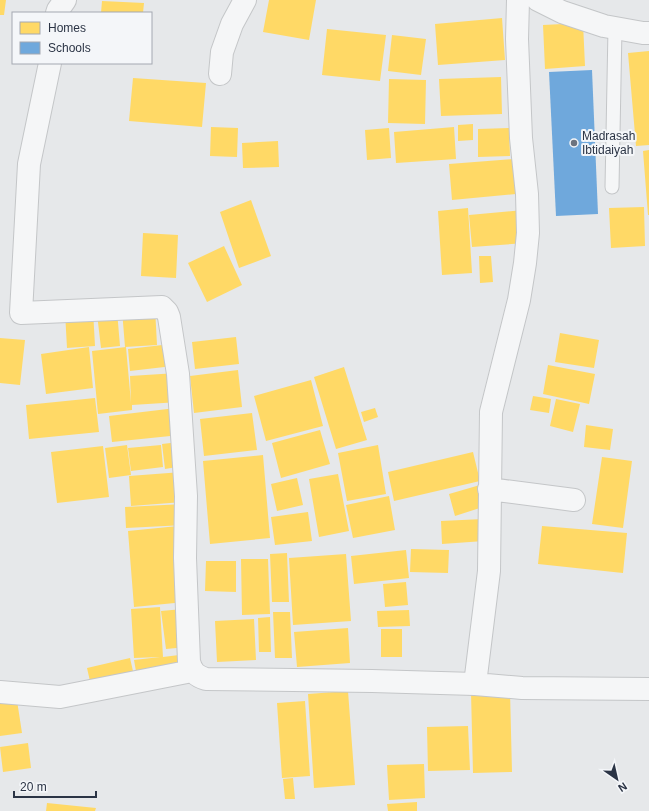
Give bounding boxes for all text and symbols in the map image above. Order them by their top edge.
legend [12,12,152,64]
text: Homes [48,21,86,35]
text: Schools [48,41,91,55]
place label: Madrasah Ibtidaiyah [582,129,635,157]
marker: Madrasah Ibtidaiyah [569,138,579,148]
north arrow [597,759,637,799]
scale bar [14,773,96,799]
text: 20 m [20,780,47,794]
text: N [616,780,629,795]

